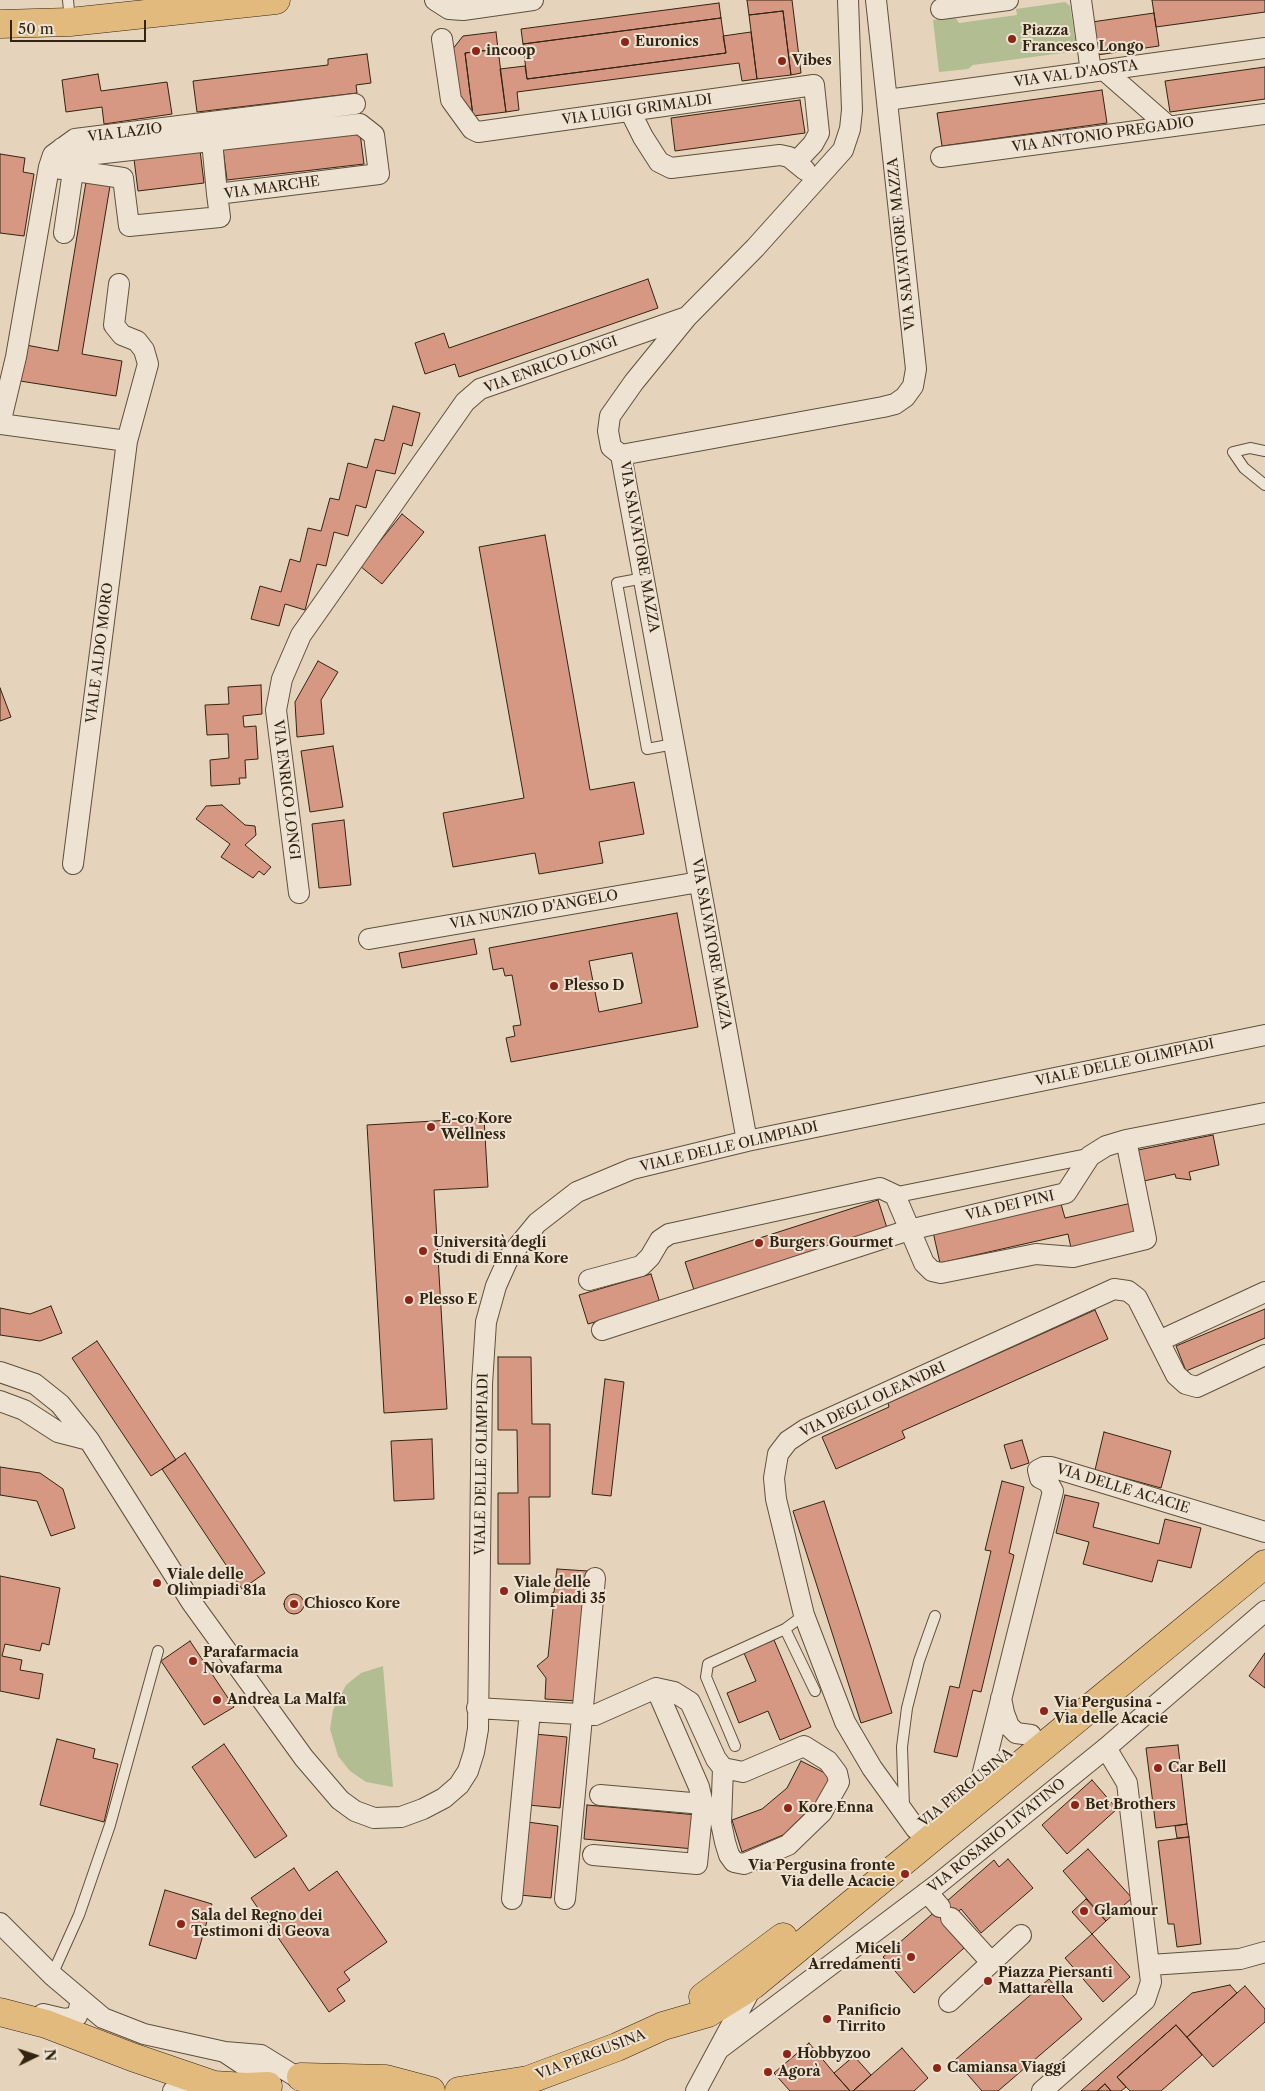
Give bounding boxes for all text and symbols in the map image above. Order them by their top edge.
scale bar [12,10,149,42]
text: 50 m [18,19,54,38]
place label: Piazza Francesco Longo [1022,23,1144,56]
marker: Piazza Francesco Longo [1006,33,1018,45]
place label: Euronics [635,34,699,50]
marker: Euronics [619,36,631,48]
place label: incoop [486,43,535,59]
marker: incoop [470,45,482,57]
place label: Vibes [792,53,832,69]
marker: Vibes [776,55,788,67]
street label: VIA VAL D'AOSTA [1013,57,1139,91]
street label: VIA LUIGI GRIMALDI [561,91,713,129]
street label: VIA ANTONIO PREGADIO [1011,114,1195,156]
street label: VIA LAZIO [87,120,163,146]
street label: VIA SALVATORE MAZZA [885,157,919,331]
street label: VIA MARCHE [223,173,321,203]
street label: VIA ENRICO LONGI [482,333,620,397]
street label: VIA SALVATORE MAZZA [616,460,662,634]
street label: VIALE ALDO MORO [83,582,117,724]
street label: VIA ENRICO LONGI [269,719,303,861]
street label: VIA SALVATORE MAZZA [688,857,734,1031]
street label: VIA NUNZIO D'ANGELO [449,887,619,933]
place label: Plesso D [564,978,624,994]
marker: Plesso D [548,980,560,992]
street label: VIALE DELLE OLIMPIADI [1034,1036,1216,1090]
place label: E-co Kore Wellness [441,1111,512,1144]
street label: VIALE DELLE OLIMPIADI [638,1118,820,1176]
marker: E-co Kore Wellness [425,1121,437,1133]
street label: VIA DEI PINI [964,1188,1056,1224]
place label: Università degli Studi di Enna Kore [433,1235,568,1268]
place label: Burgers Gourmet [769,1235,893,1251]
marker: Burgers Gourmet [753,1237,765,1249]
marker: Università degli Studi di Enna Kore [417,1245,429,1257]
place label: Plesso E [419,1292,477,1308]
marker: Plesso E [403,1294,415,1306]
street label: VIA DEGLI OLEANDRI [798,1359,948,1441]
street label: VIALE DELLE OLIMPIADI [472,1373,492,1555]
street label: VIA DELLE ACACIE [1054,1461,1192,1517]
place label: Viale delle Olimpiadi 81a [167,1567,266,1600]
place label: Viale delle Olimpiadi 35 [514,1575,606,1608]
marker: Viale delle Olimpiadi 81a [151,1577,163,1589]
marker: Viale delle Olimpiadi 35 [498,1585,510,1597]
place label: Chiosco Kore [304,1596,400,1612]
marker: Chiosco Kore [288,1598,300,1610]
place label: Parafarmacia Novafarma [203,1645,299,1678]
marker: Parafarmacia Novafarma [187,1655,199,1667]
place label: Andrea La Malfa [227,1692,346,1708]
marker: Andrea La Malfa [211,1694,223,1706]
place label: Via Pergusina - Via delle Acacie [1054,1695,1168,1728]
marker: Via Pergusina - Via delle Acacie [1038,1705,1050,1717]
street label: VIA PERGUSINA [916,1745,1016,1831]
place label: Car Bell [1168,1760,1226,1776]
marker: Car Bell [1152,1762,1164,1774]
street label: VIA ROSARIO LIVATINO [925,1775,1069,1897]
place label: Bet Brothers [1085,1797,1176,1813]
marker: Bet Brothers [1069,1799,1081,1811]
place label: Kore Enna [798,1800,874,1816]
marker: Kore Enna [782,1802,794,1814]
place label: Via Pergusina fronte Via delle Acacie [748,1858,895,1890]
marker: Via Pergusina fronte Via delle Acacie [899,1868,911,1880]
place label: Glamour [1094,1903,1158,1919]
marker: Glamour [1078,1905,1090,1917]
place label: Sala del Regno dei Testimoni di Geova [191,1908,330,1940]
marker: Sala del Regno dei Testimoni di Geova [175,1918,187,1930]
place label: Miceli Arredamenti [808,1941,901,1974]
marker: Miceli Arredamenti [905,1951,917,1963]
place label: Piazza Piersanti Mattarella [998,1965,1113,1998]
marker: Piazza Piersanti Mattarella [982,1975,994,1987]
place label: Panificio Tirrito [837,2003,901,2035]
marker: Panificio Tirrito [821,2013,833,2025]
street label: VIA PERGUSINA [534,2026,648,2084]
north arrow [10,2031,60,2081]
place label: Hobbyzoo [797,2046,871,2062]
text: N [41,2048,59,2062]
marker: Hobbyzoo [781,2048,793,2060]
place label: Camiansa Viaggi [947,2060,1066,2076]
marker: Camiansa Viaggi [931,2062,943,2074]
place label: Agorà [778,2064,821,2080]
marker: Agorà [762,2066,774,2078]

